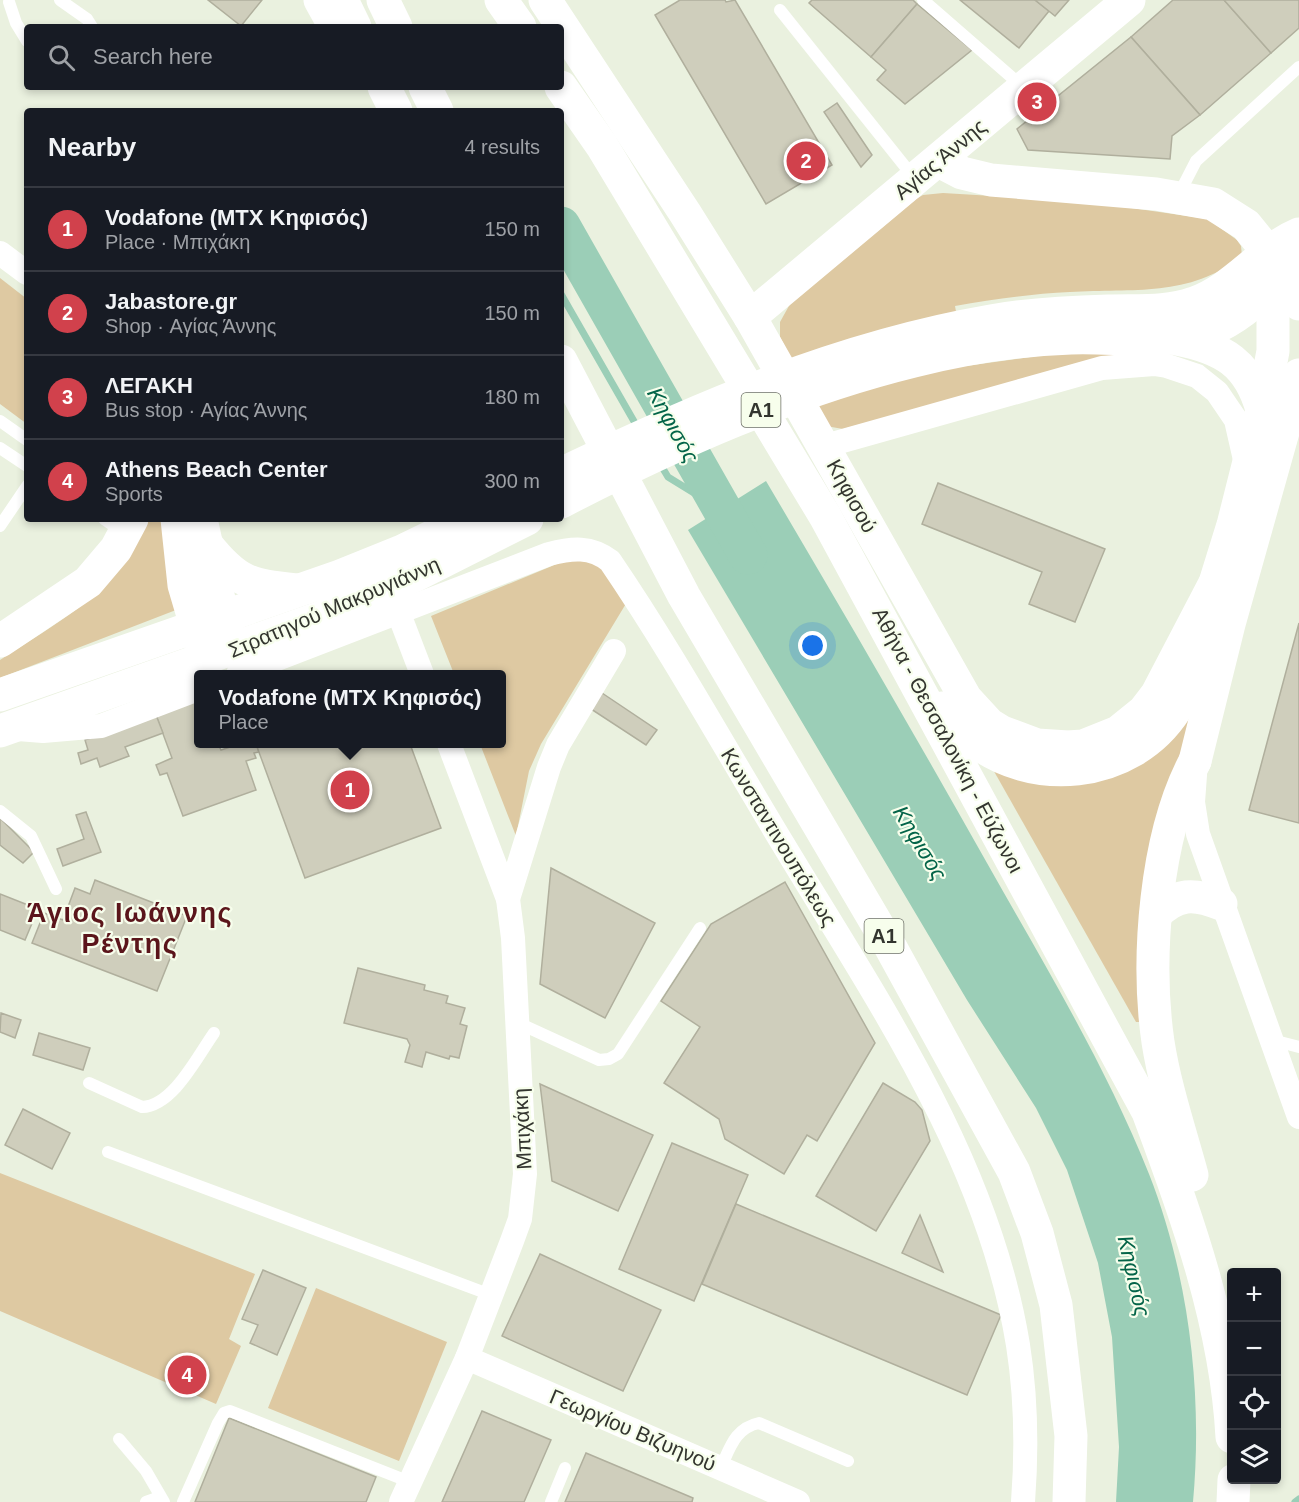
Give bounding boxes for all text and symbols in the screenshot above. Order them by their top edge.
search box [24,24,564,90]
icon: search [45,41,78,74]
text: Search here [93,44,213,69]
pin: 3 [1018,80,1056,124]
street label: Αγίας Άννης [890,114,990,204]
text: Nearby [48,132,136,162]
text: 4 results [464,136,540,158]
pin: 2 [786,138,826,184]
text: Vodafone (MTX Κηφισός) [105,205,368,230]
text: 1 [62,218,73,240]
text: 150 m [484,218,540,240]
text: Place · Μπιχάκη [105,231,250,253]
text: Jabastore.gr [105,289,237,314]
text: 2 [62,302,73,324]
text: 150 m [484,302,540,324]
text: Shop · Αγίας Άννης [105,315,276,337]
text: ΛΕΓΑΚΗ [105,373,193,398]
water label: Κηφισός [642,383,704,467]
text: 3 [62,386,73,408]
text: 180 m [484,386,540,408]
road number: Α1 [742,393,780,427]
text: Bus stop · Αγίας Άννης [105,399,307,421]
street label: Κηφισού [823,455,881,537]
text: Athens Beach Center [105,457,328,482]
text: 4 [62,470,73,492]
text: 300 m [484,470,540,492]
text: Sports [105,483,163,505]
street label: Στρατηγού Μακρυγιάννη [225,552,443,662]
street label: Αθήνα - Θεσσαλονίκη - Εύζωνοι [868,604,1028,877]
your location [798,631,827,660]
popup [194,670,506,748]
text: Vodafone (MTX Κηφισός) [218,685,482,710]
text: Place [218,711,269,733]
street label: Κωνσταντινουπόλεως [717,744,841,930]
pin: 1 [330,768,370,812]
water label: Κηφισός [888,801,952,885]
district label: Άγιος Ιωάννης Ρέντης [27,898,233,959]
road number: Α1 [864,919,904,953]
street label: Μπιχάκη [508,1088,536,1170]
water label: Κηφισός [1113,1233,1156,1319]
map controls [1227,1268,1281,1484]
button: + [1227,1268,1281,1322]
button: − [1227,1322,1281,1376]
pin: 4 [168,1352,207,1398]
button: locate [1227,1376,1281,1430]
street label: Γεωργίου Βιζυηνού [546,1385,720,1475]
button: layers [1227,1430,1281,1484]

